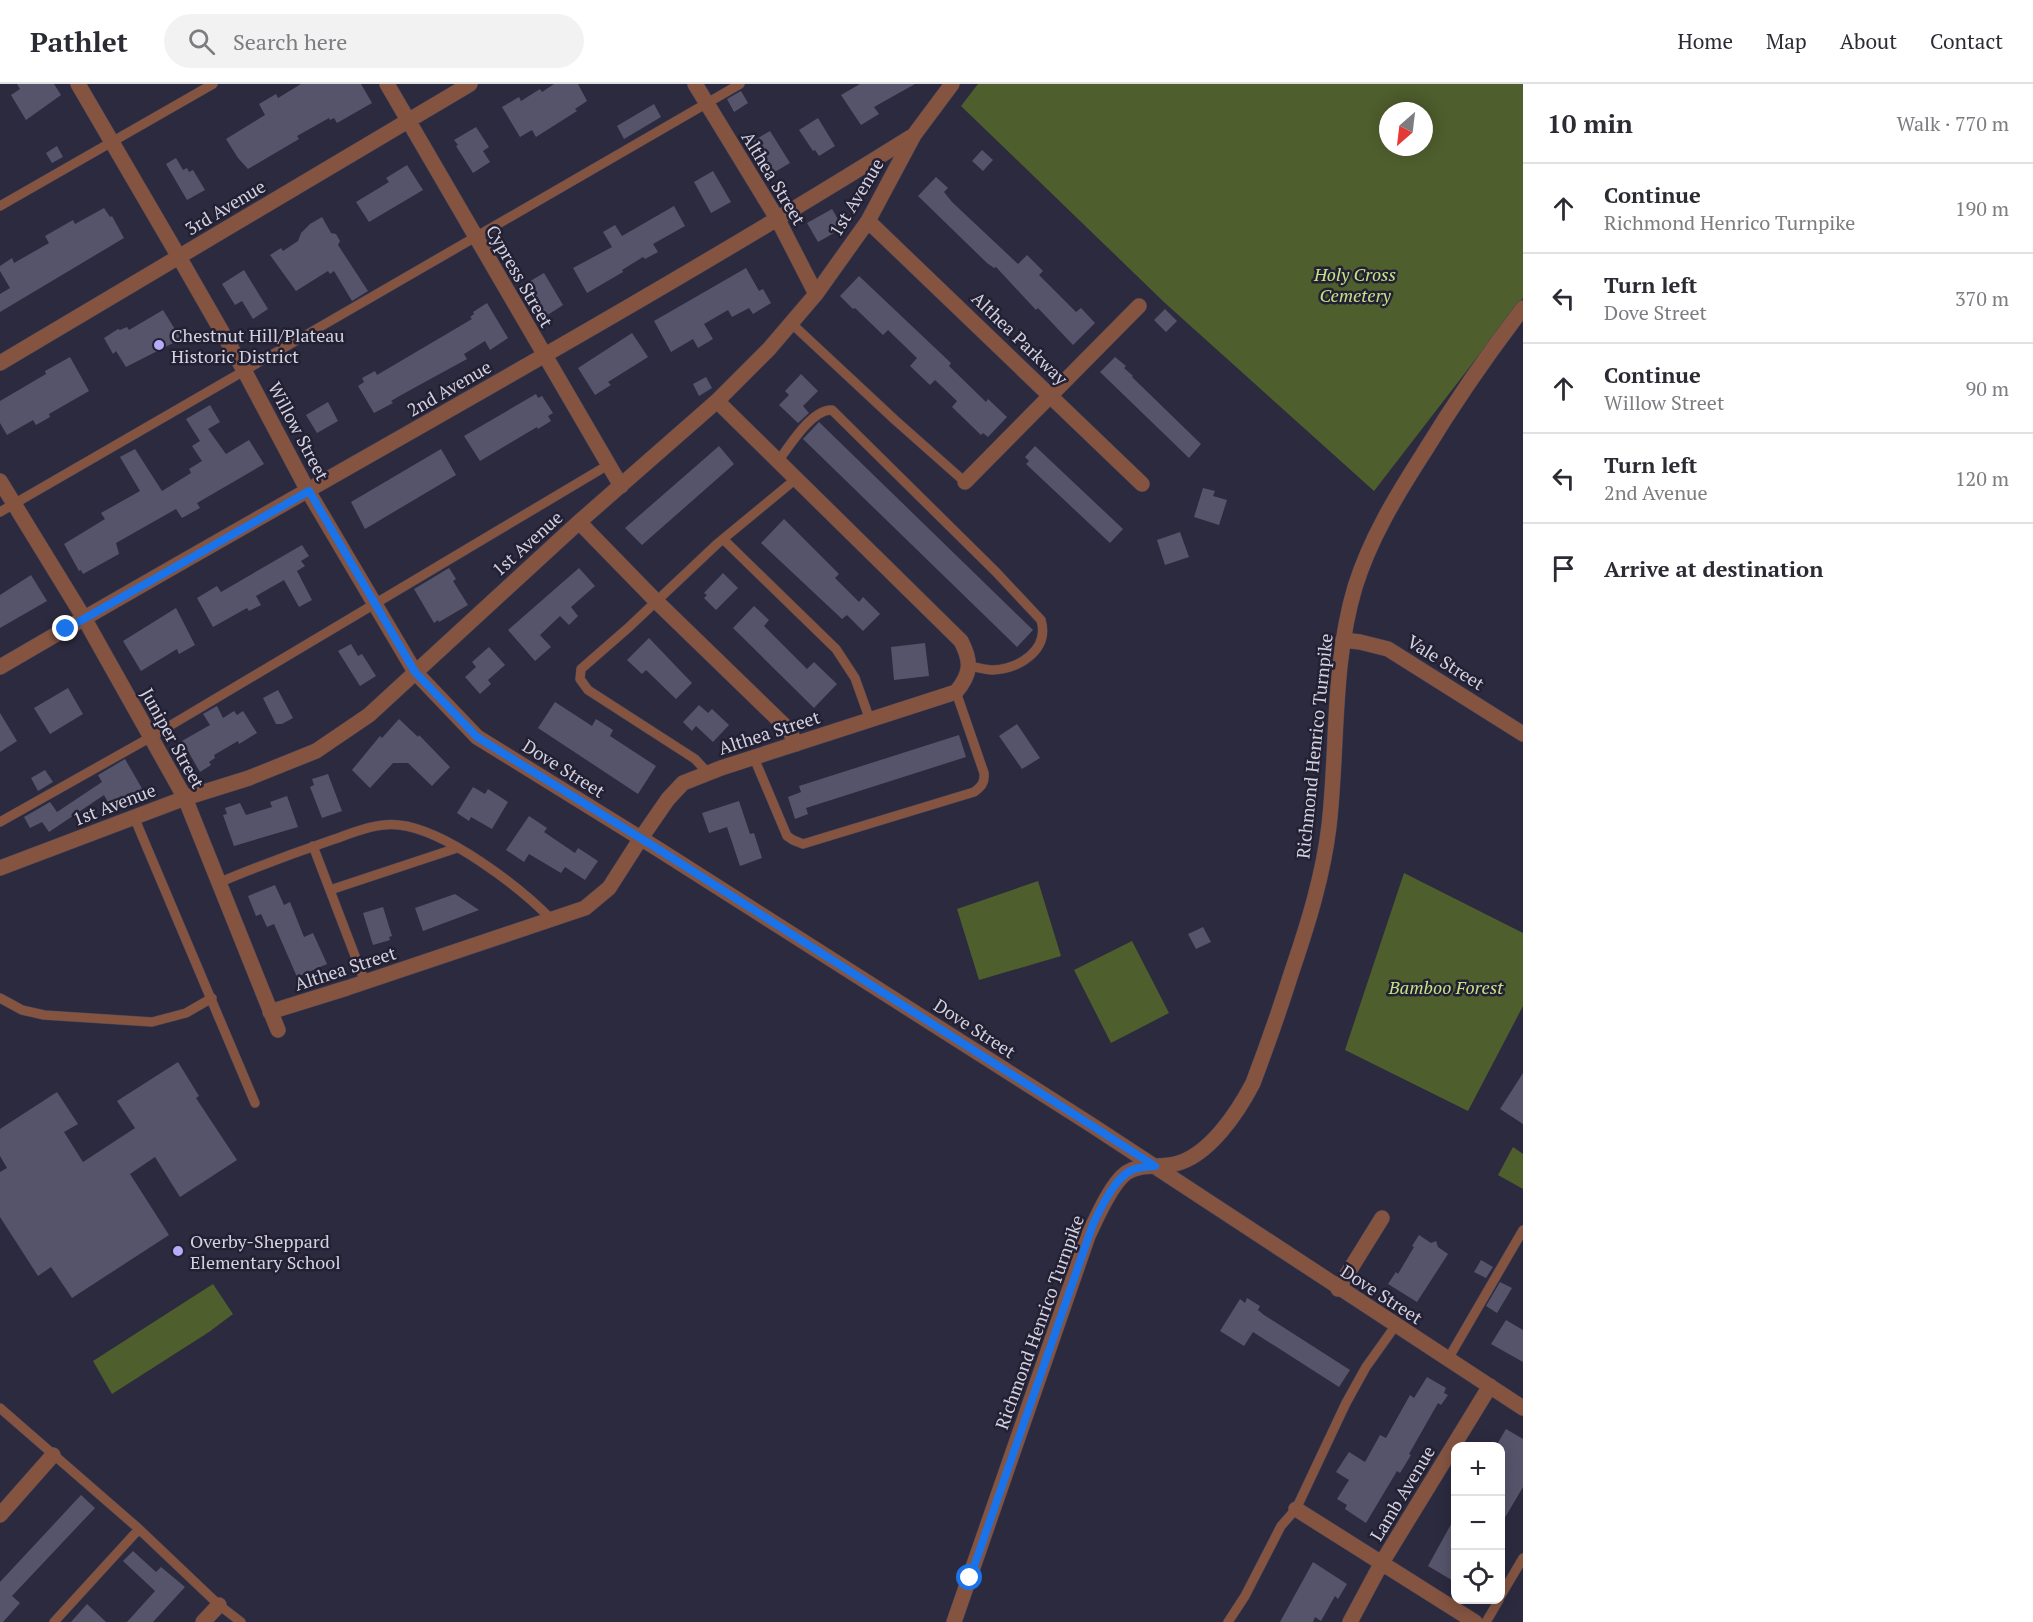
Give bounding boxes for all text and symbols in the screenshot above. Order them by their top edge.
search box [164,14,584,68]
text: Pathlet [30,23,128,60]
icon: search [185,25,218,58]
text: Search here [233,27,347,56]
text: Home [1677,27,1733,55]
text: Map [1766,27,1807,55]
text: About [1840,27,1897,55]
text: Contact [1930,27,2003,55]
north arrow [1379,102,1433,156]
text: 10 min [1547,106,1633,140]
text: Walk · 770 m [1897,110,2009,137]
street label: Althea Street [737,127,812,230]
street label: 1st Avenue [823,154,889,240]
street label: 3rd Avenue [180,174,270,240]
text: Continue [1604,180,1701,209]
icon: ahead [1547,192,1580,225]
text: 190 m [1955,195,2009,222]
text: Richmond Henrico Turnpike [1604,209,1855,236]
street label: Cypress Street [481,221,559,332]
park label: Holy Cross Cemetery [1313,262,1396,307]
text: Turn left [1604,270,1697,299]
icon: left [1547,282,1580,315]
text: 370 m [1955,285,2009,312]
street label: Althea Parkway [967,286,1074,391]
text: Dove Street [1604,299,1707,326]
place label: Chestnut Hill/Plateau Historic District [171,323,345,368]
marker: Chestnut Hill/Plateau Historic District [152,338,166,352]
street label: 2nd Avenue [403,354,495,422]
text: Continue [1604,360,1701,389]
icon: ahead [1547,372,1580,405]
text: 90 m [1966,375,2009,402]
street label: Willow Street [263,378,335,485]
text: Willow Street [1604,389,1724,416]
text: Turn left [1604,450,1697,479]
icon: left [1547,462,1580,495]
text: 120 m [1955,465,2009,492]
text: 2nd Avenue [1604,479,1708,506]
street label: 1st Avenue [487,505,567,581]
icon: arrive [1547,552,1580,585]
text: Arrive at destination [1604,554,1823,583]
route end [52,615,78,641]
street label: Vale Street [1403,629,1489,695]
street label: Richmond Henrico Turnpike [1290,632,1338,860]
street label: Juniper Street [136,684,211,793]
street label: Althea Street [715,704,823,760]
street label: Dove Street [518,733,610,803]
street label: 1st Avenue [69,777,159,831]
street label: Althea Street [291,940,399,996]
park label: Bamboo Forest [1388,975,1504,999]
street label: Dove Street [930,993,1021,1063]
street label: Richmond Henrico Turnpike [989,1212,1089,1432]
place label: Overby-Sheppard Elementary School [190,1229,341,1274]
marker: Overby-Sheppard Elementary School [171,1244,185,1258]
street label: Dove Street [1337,1259,1428,1329]
street label: Lamb Avenue [1364,1441,1440,1545]
map controls [1451,1442,1505,1604]
button: + [1451,1442,1505,1496]
button: − [1451,1496,1505,1550]
button: locate [1451,1550,1505,1604]
route start [956,1564,982,1590]

